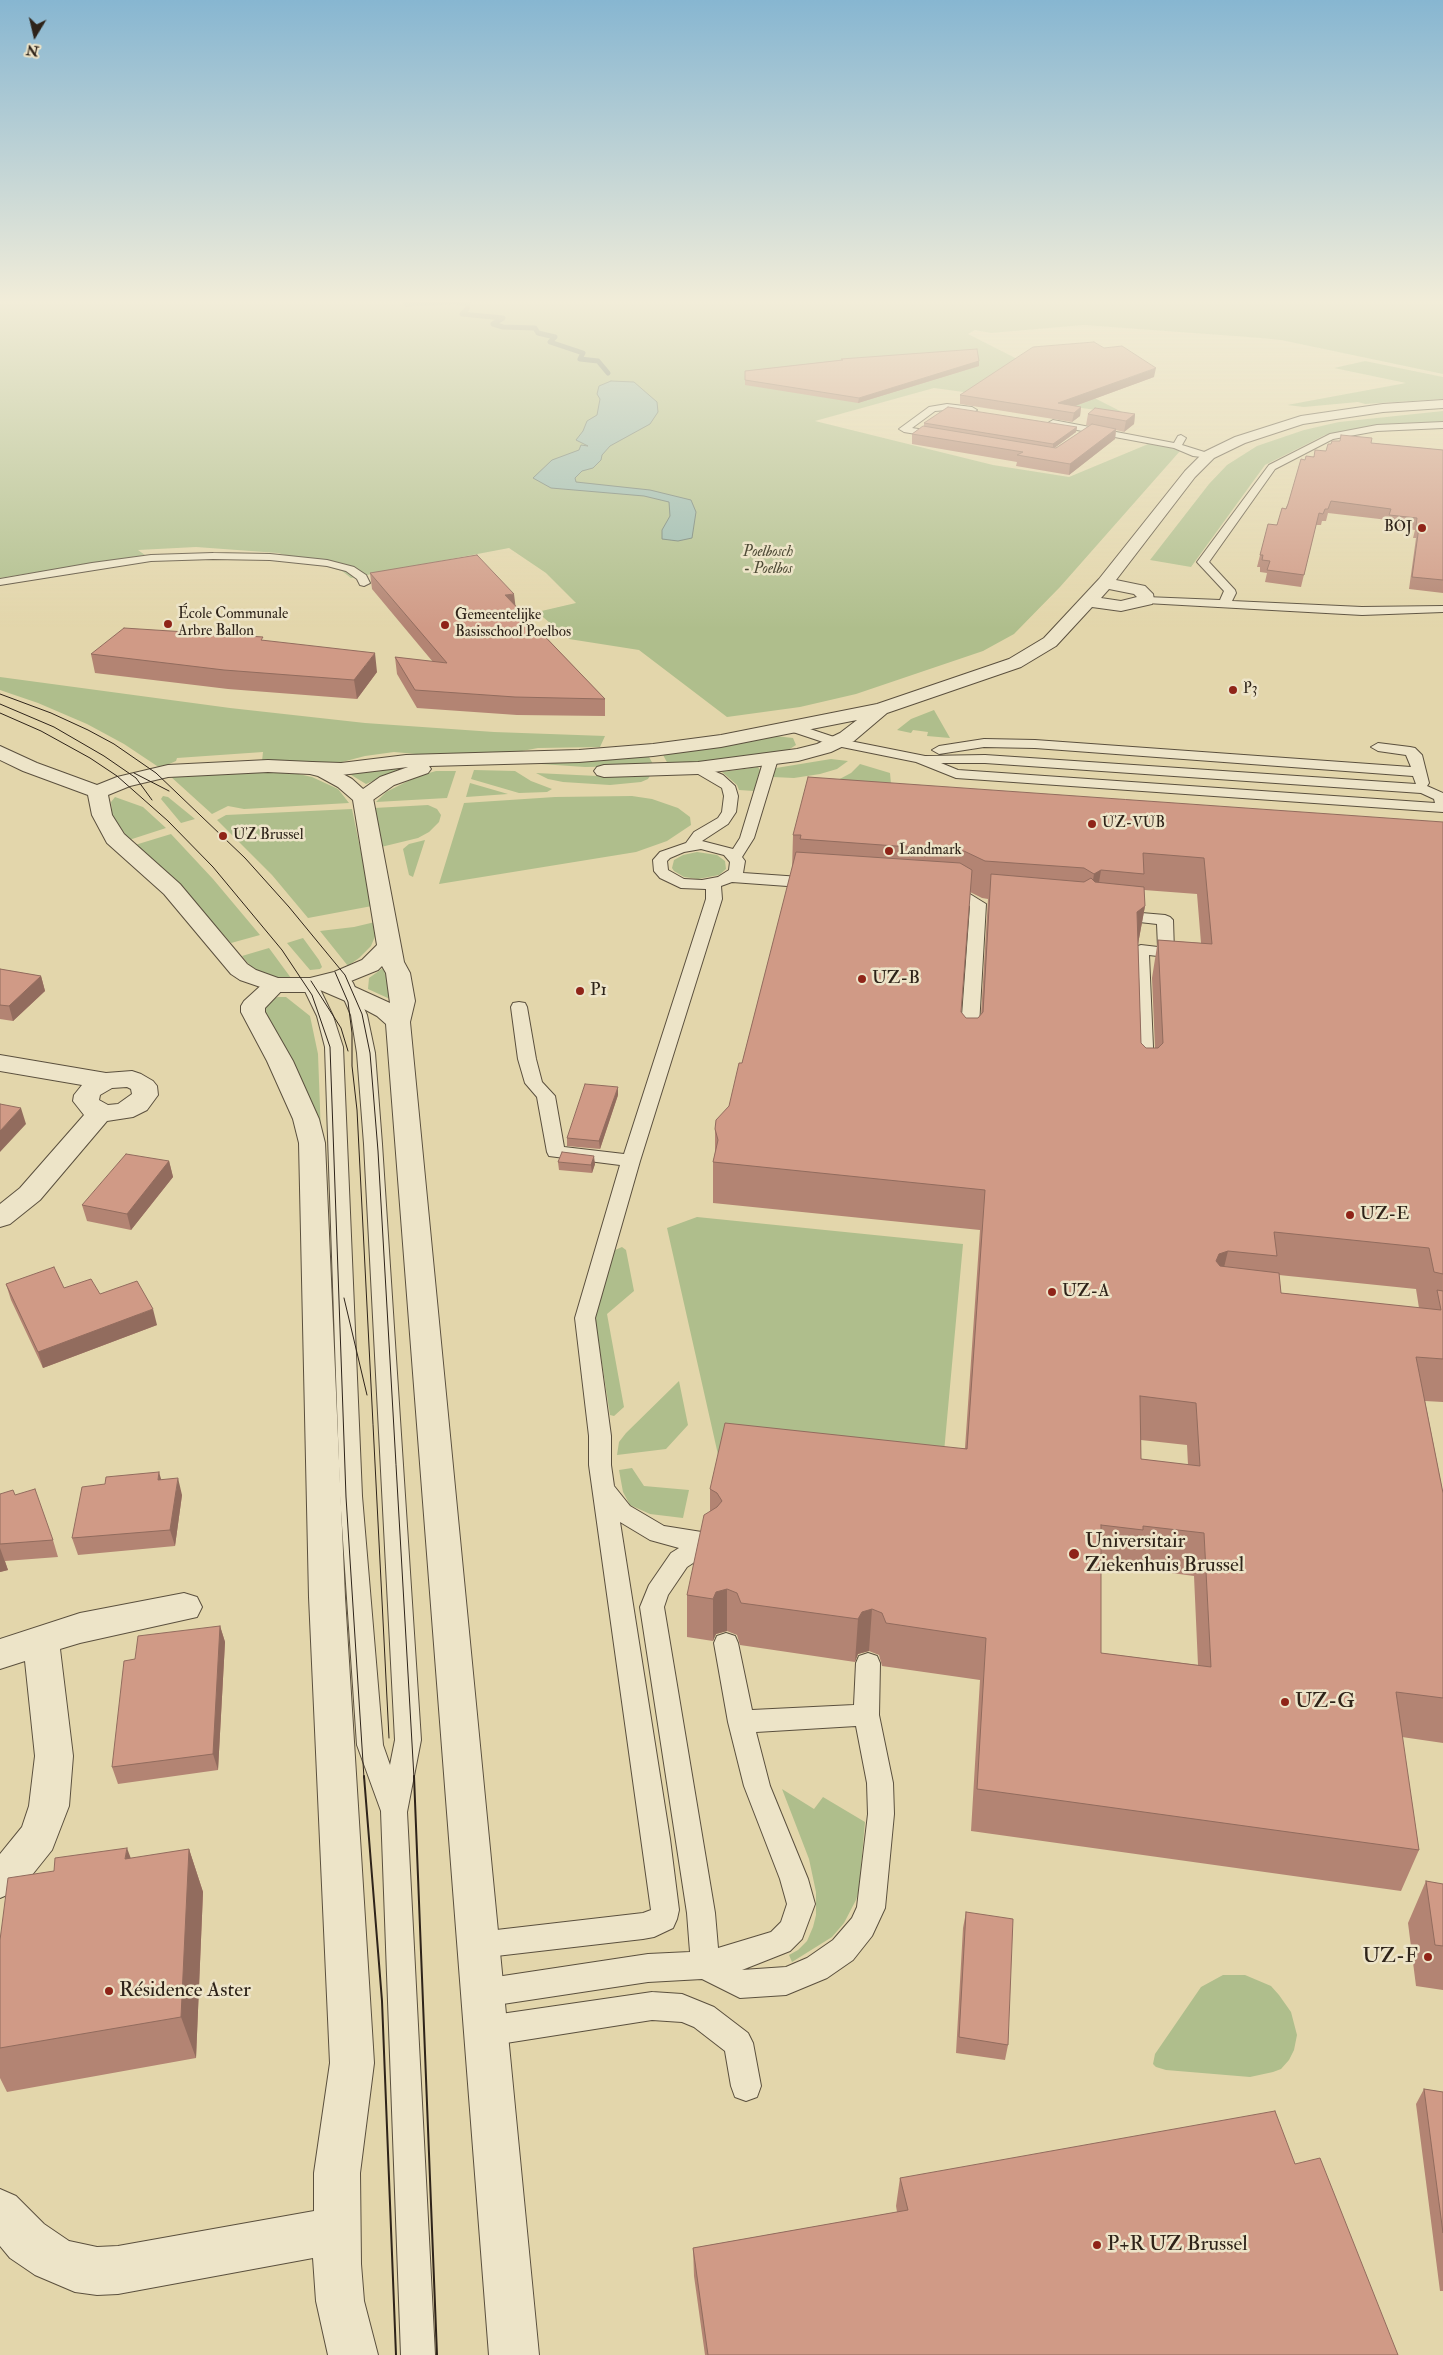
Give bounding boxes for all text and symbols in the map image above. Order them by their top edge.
north arrow [10,10,60,60]
text: N [25,41,40,60]
place label: BOJ [1384,519,1412,537]
marker: BOJ [1416,522,1428,534]
park label: Poelbosch - Poelbos [743,544,793,579]
place label: École Communale Arbre Ballon [178,606,288,641]
place label: Gemeentelijke Basisschool Poelbos [455,607,571,642]
marker: École Communale Arbre Ballon [162,618,174,630]
marker: Gemeentelijke Basisschool Poelbos [439,619,451,631]
place label: P3 [1243,681,1258,699]
marker: P3 [1227,684,1239,696]
place label: UZ-VUB [1102,815,1165,833]
marker: UZ-VUB [1086,818,1098,830]
place label: UZ Brussel [233,827,303,845]
marker: UZ Brussel [217,830,229,842]
place label: Landmark [899,842,962,860]
marker: Landmark [883,845,895,857]
place label: UZ-B [872,968,920,990]
marker: UZ-B [856,973,868,985]
place label: P1 [590,980,607,1002]
marker: P1 [574,985,586,997]
place label: UZ-E [1360,1204,1409,1226]
marker: UZ-E [1344,1209,1356,1221]
place label: UZ-A [1062,1281,1110,1303]
marker: UZ-A [1046,1286,1058,1298]
place label: Universitair Ziekenhuis Brussel [1085,1529,1244,1579]
marker: Universitair Ziekenhuis Brussel [1067,1547,1081,1561]
place label: UZ-G [1295,1689,1355,1715]
marker: UZ-G [1279,1696,1291,1708]
place label: UZ-F [1363,1944,1418,1970]
marker: UZ-F [1422,1951,1434,1963]
place label: Résidence Aster [119,1978,251,2004]
marker: Résidence Aster [103,1985,115,1997]
place label: P+R UZ Brussel [1107,2232,1248,2258]
marker: P+R UZ Brussel [1091,2239,1103,2251]

